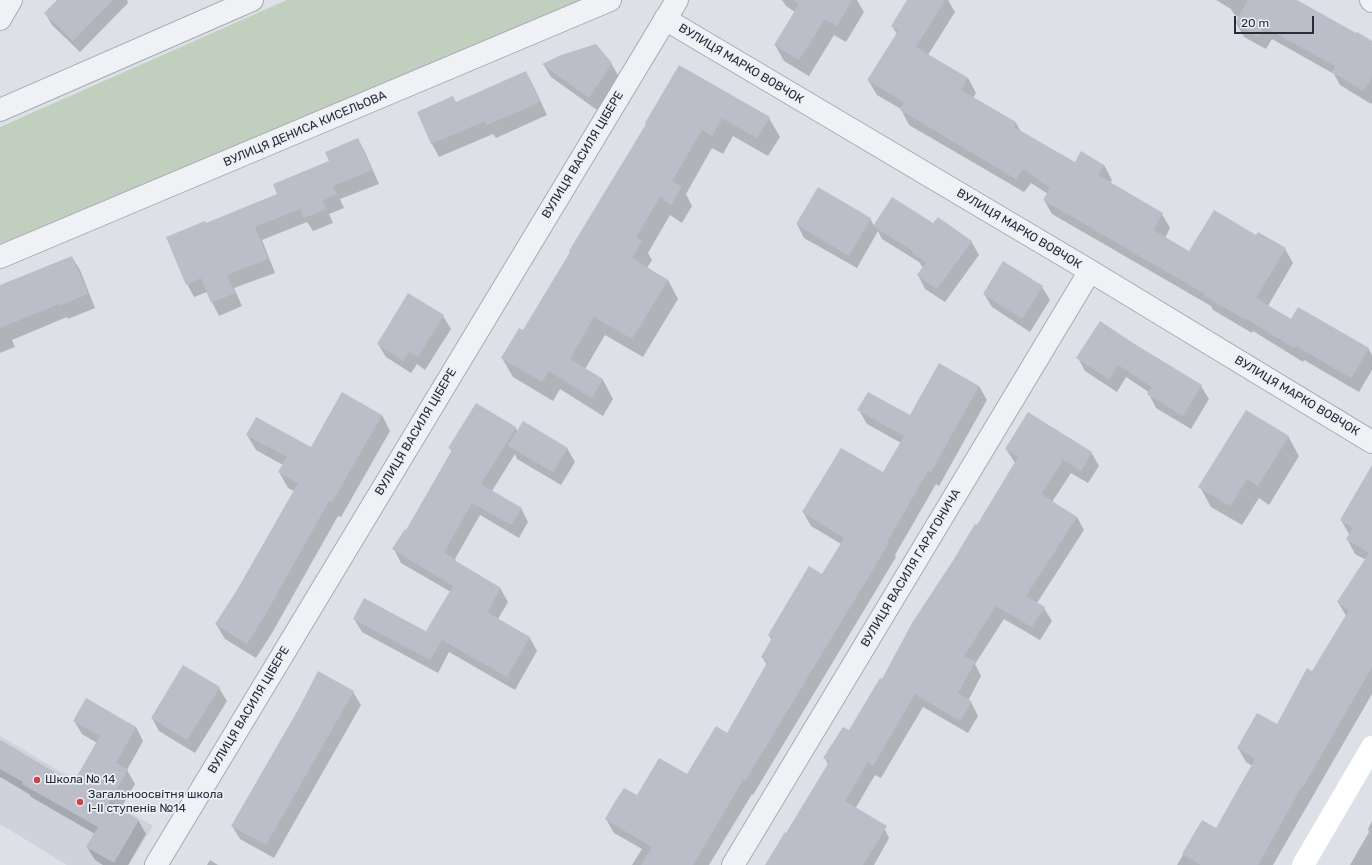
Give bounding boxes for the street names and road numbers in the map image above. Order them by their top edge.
street label: ВУЛИЦЯ МАРКО ВОВЧОК [676,21,806,107]
street label: ВУЛИЦЯ ДЕНИСА КИСЕЛЬОВА [221,88,389,170]
street label: ВУЛИЦЯ ВАСИЛЯ ЦІБЕРЕ [539,89,627,221]
street label: ВУЛИЦЯ МАРКО ВОВЧОК [954,186,1084,272]
street label: ВУЛИЦЯ МАРКО ВОВЧОК [1232,353,1362,439]
street label: ВУЛИЦЯ ВАСИЛЯ ЦІБЕРЕ [372,366,460,498]
street label: ВУЛИЦЯ ВАСИЛЯ ГАРАГОНИЧА [858,486,964,650]
street label: ВУЛИЦЯ ВАСИЛЯ ЦІБЕРЕ [205,644,293,776]

